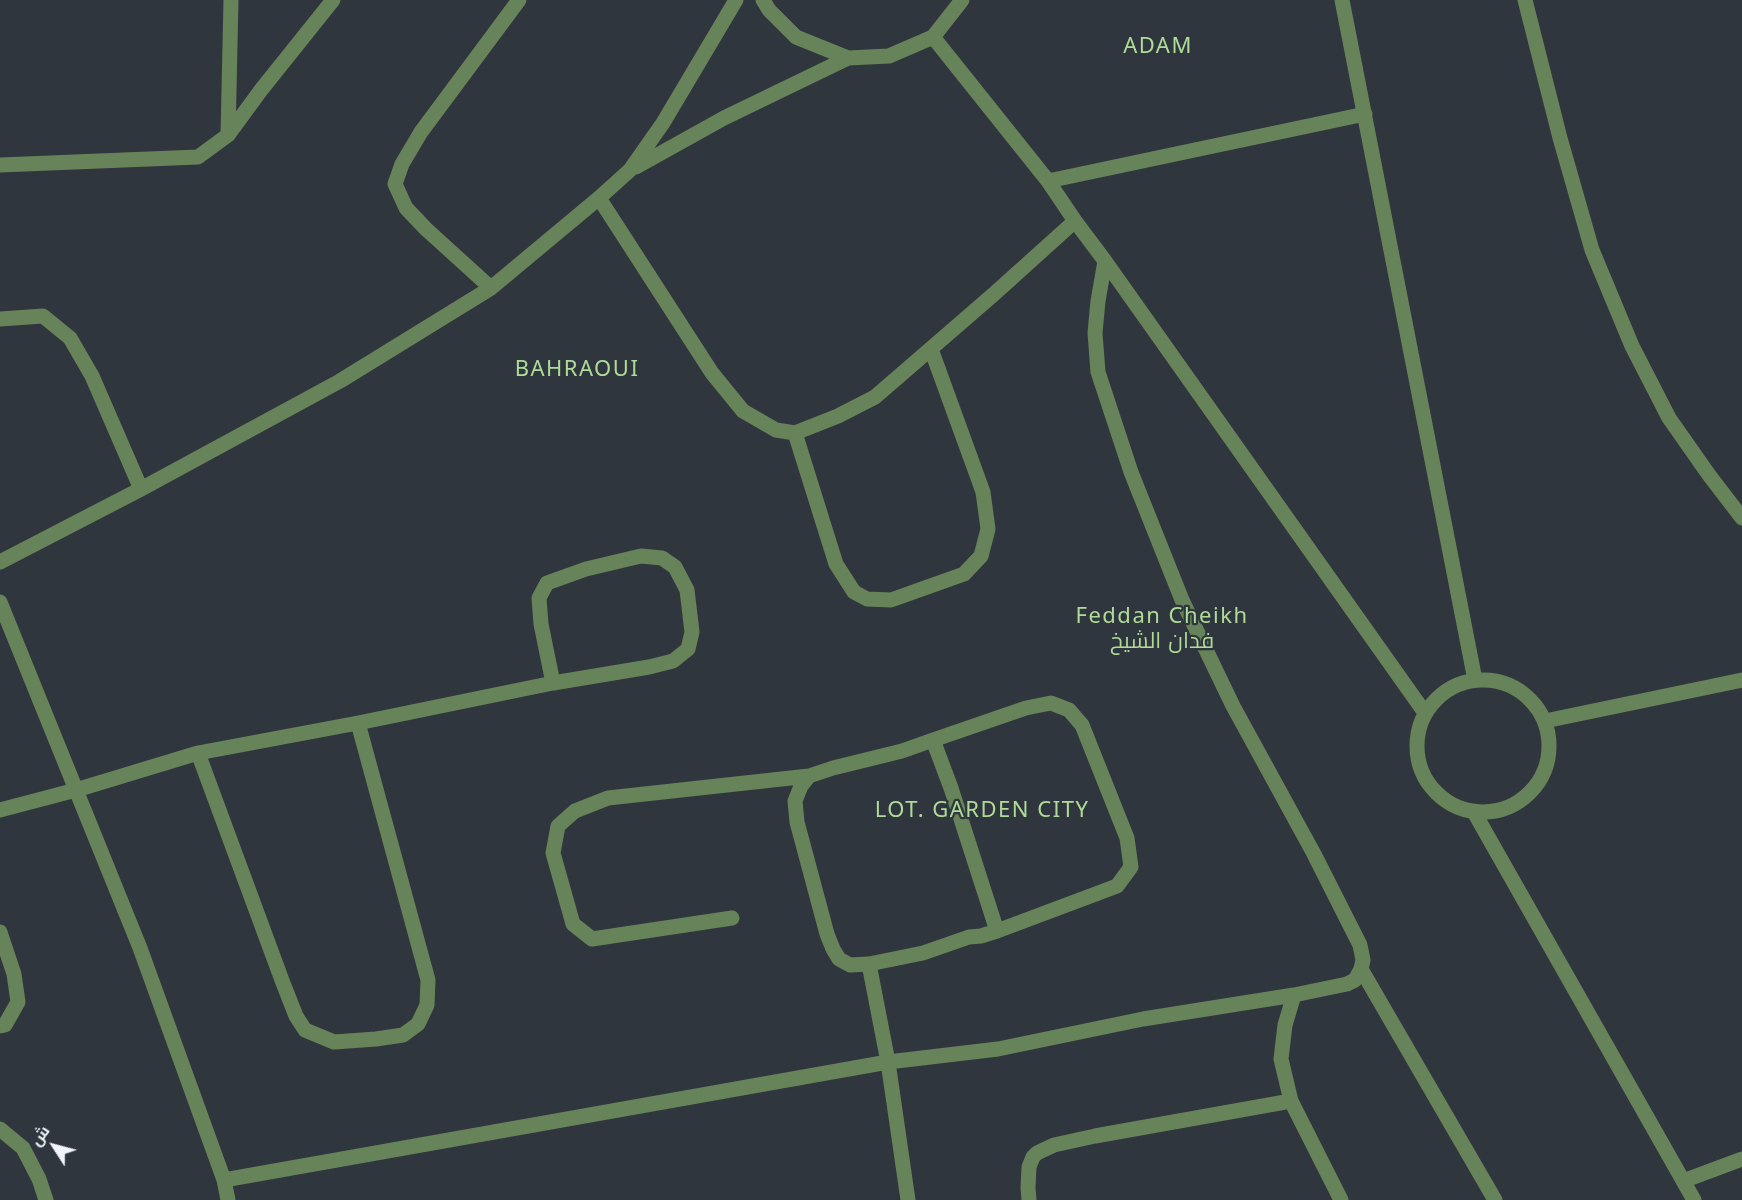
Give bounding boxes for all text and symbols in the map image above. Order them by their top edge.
district label: ADAM [1123,34,1193,60]
district label: BAHRAOUI [515,357,639,383]
district label: Feddan Cheikh فدان الشيخ [1076,604,1248,656]
district label: LOT. GARDEN CITY [875,798,1089,824]
north arrow [24,1116,84,1176]
text: ش [25,1121,54,1150]

